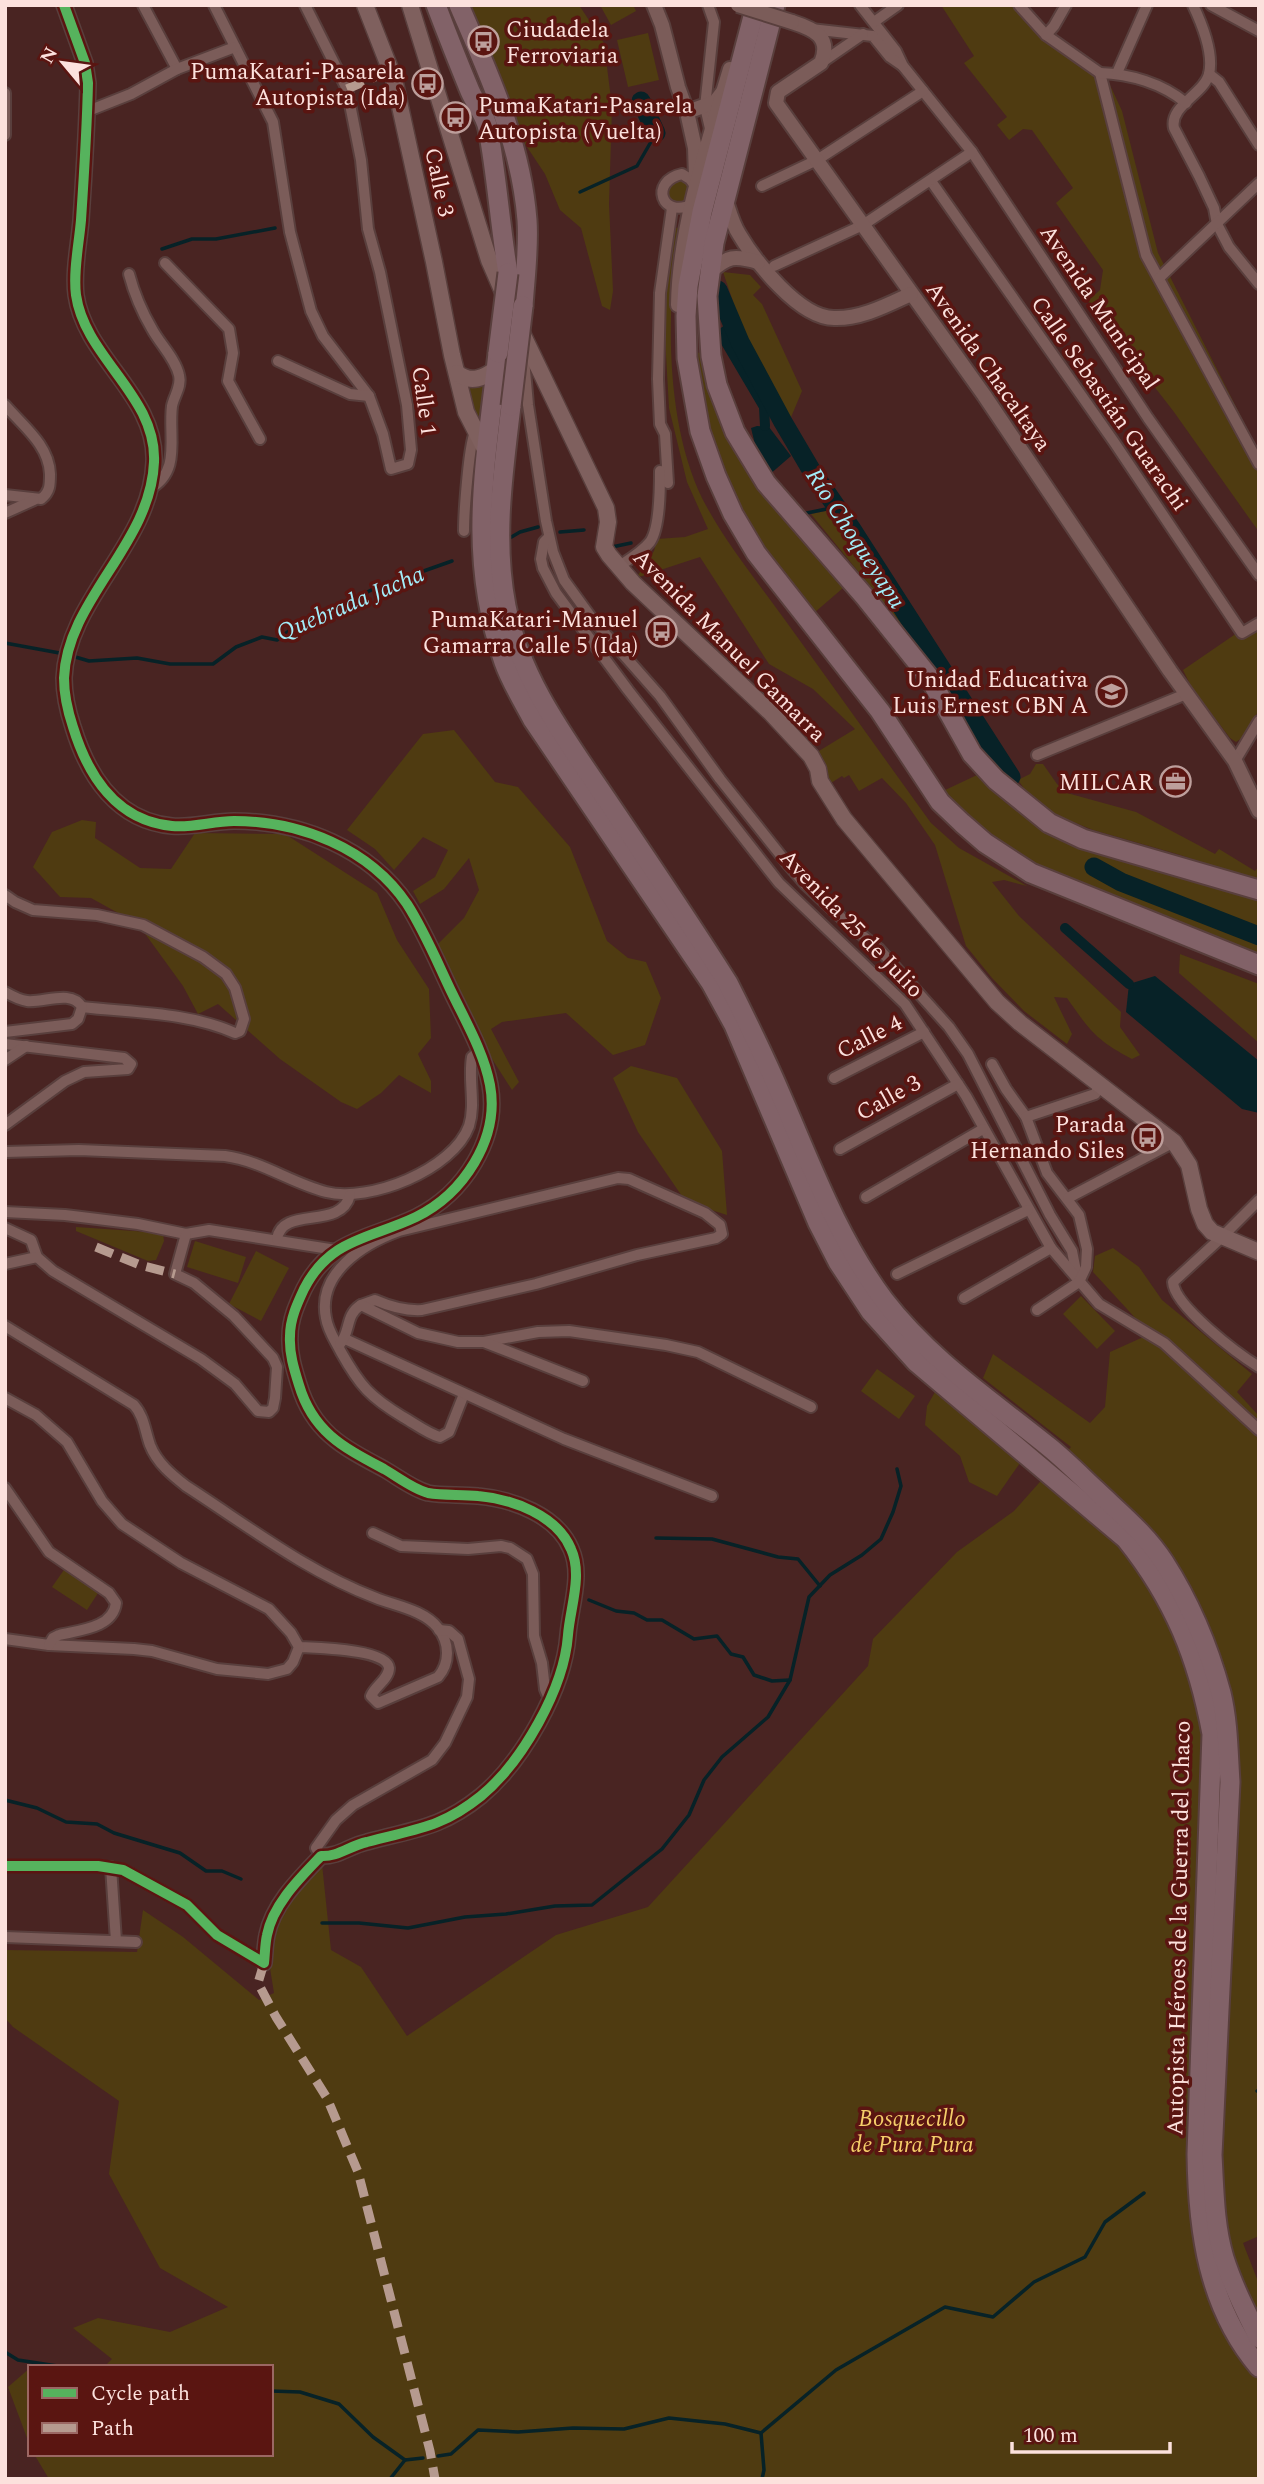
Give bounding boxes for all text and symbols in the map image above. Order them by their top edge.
place label: Ciudadela Ferroviaria [506,13,618,74]
bus stop icon: Ciudadela Ferroviaria [466,25,500,59]
north arrow [28,28,98,98]
text: N [33,42,66,69]
place label: PumaKatari-Pasarela Autopista (Ida) [190,55,405,116]
bus stop icon: PumaKatari-Pasarela Autopista (Ida) [411,67,445,101]
place label: PumaKatari-Pasarela Autopista (Vuelta) [478,89,693,150]
bus stop icon: PumaKatari-Pasarela Autopista (Vuelta) [438,101,472,135]
street label: Calle 3 [414,145,463,220]
street label: Avenida Municipal [1030,218,1167,398]
street label: Avenida Chacaltaya [916,275,1060,459]
street label: Calle Sebastián Guarachi [1021,289,1196,519]
street label: Calle 1 [401,364,446,438]
water label: Río Choqueyapu [796,461,915,617]
street label: Avenida Manuel Gamarra [624,541,834,751]
water label: Quebrada Jacha [271,557,430,651]
place label: PumaKatari-Manuel Gamarra Calle 5 (Ida) [423,603,638,664]
bus stop icon: PumaKatari-Manuel Gamarra Calle 5 (Ida) [644,615,678,649]
place label: Unidad Educativa Luis Ernest CBN A [892,663,1088,724]
school or university icon: Unidad Educativa Luis Ernest CBN A [1094,675,1128,709]
office icon: MILCAR [1159,765,1193,799]
place label: MILCAR [1059,766,1154,801]
street label: Avenida 25 de Julio [770,842,931,1006]
street label: Calle 4 [831,1006,909,1069]
street label: Calle 3 [850,1066,928,1131]
place label: Parada Hernando Siles [970,1108,1125,1169]
bus stop icon: Parada Hernando Siles [1131,1120,1165,1154]
street label: Autopista Héroes de la Guerra del Chaco [1158,1720,1201,2136]
park label: Bosquecillo de Pura Pura [850,2102,974,2163]
legend [28,2365,273,2456]
text: Cycle path [91,2378,190,2410]
scale bar [1012,2410,1170,2454]
text: Path [91,2413,134,2445]
text: 100 m [1023,2420,1078,2452]

